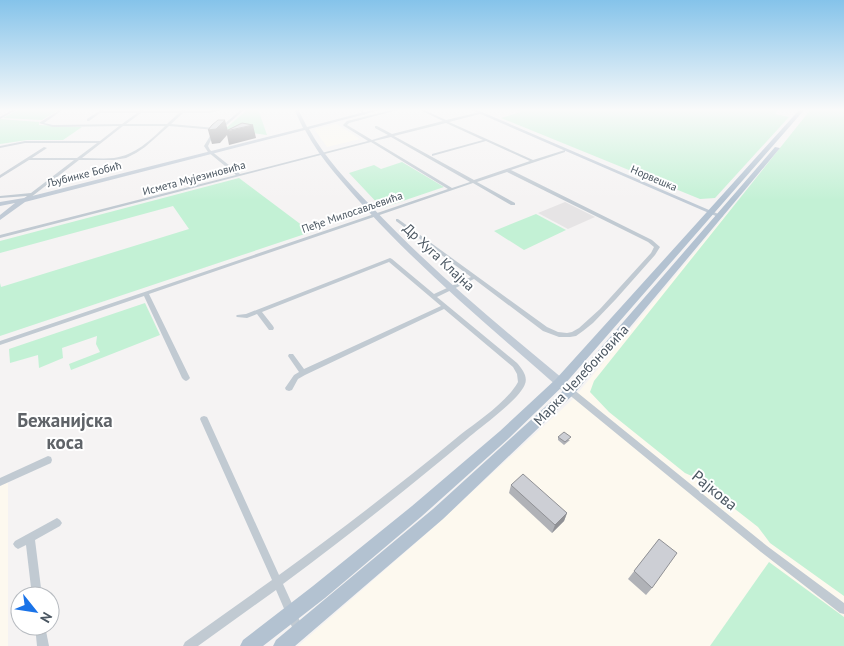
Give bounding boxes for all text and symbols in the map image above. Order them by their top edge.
street label: Љубинке Бобић [44,158,123,190]
street label: Исмета Мујезиновића [141,158,247,198]
street label: Норвешка [629,162,679,194]
street label: Пеђе Милосављевића [300,188,404,236]
street label: Др Хуга Клајна [399,219,479,295]
street label: Марка Челебоновића [530,321,633,429]
district label: Бежанијска коса [17,408,113,454]
street label: Рајкова [688,466,742,514]
north arrow [10,586,60,636]
text: N [36,609,56,626]

